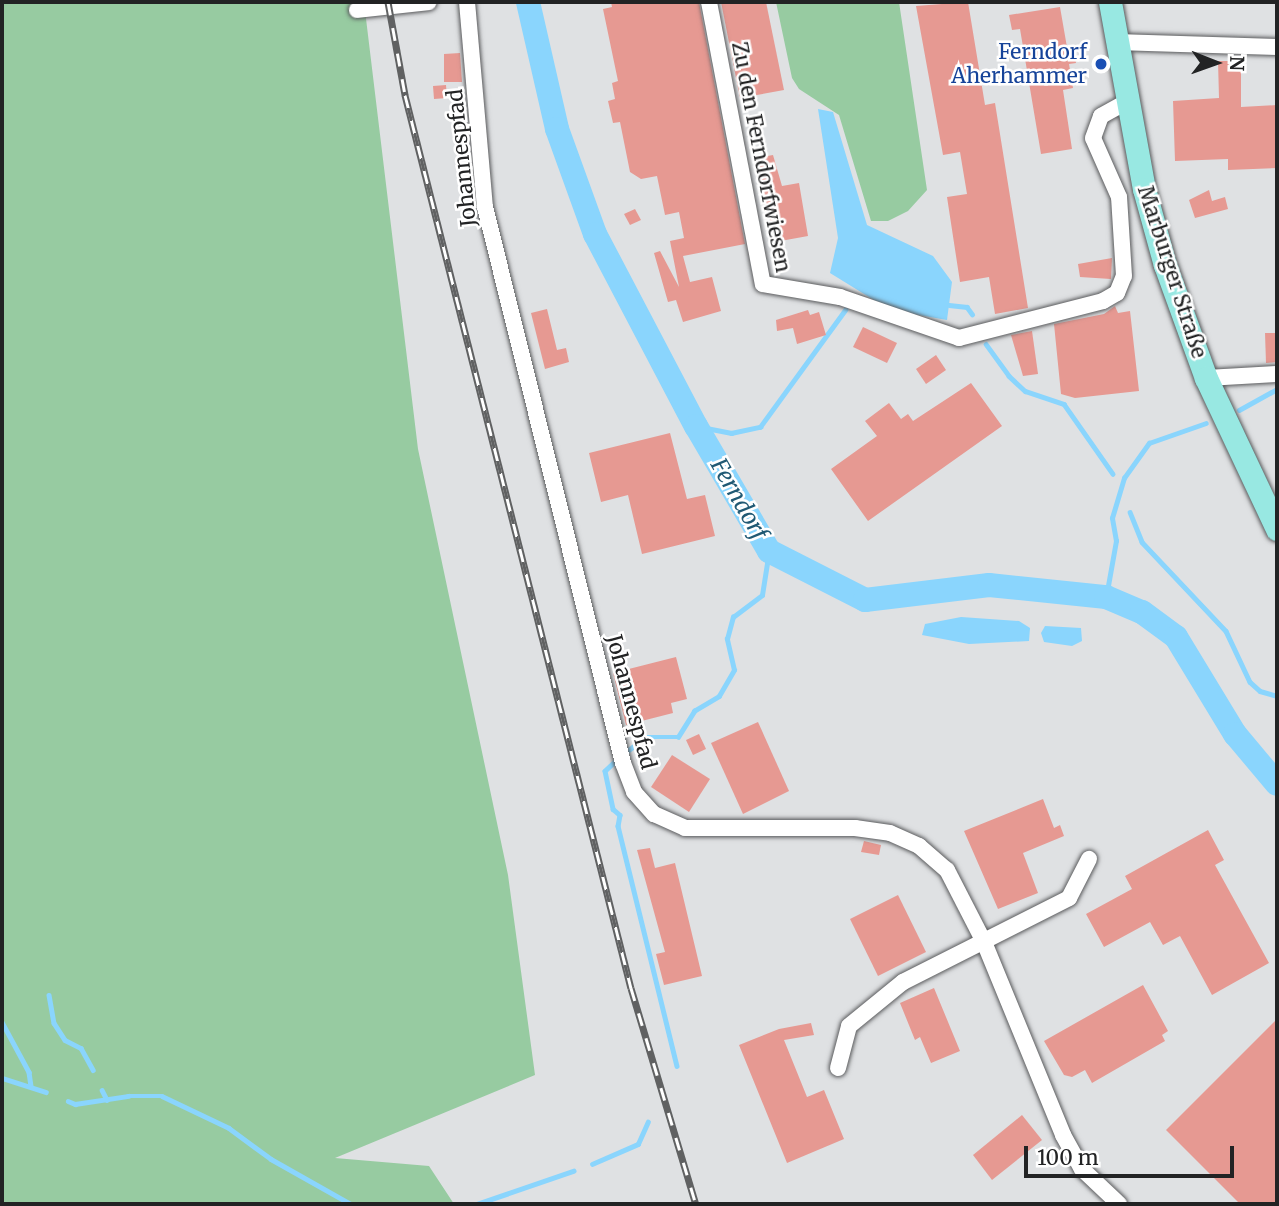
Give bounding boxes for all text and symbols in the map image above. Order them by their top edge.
north arrow [1181,28,1251,98]
place label: Ferndorf Aherhammer [951,39,1087,89]
street label: Zu den Ferndorfwiesen [726,40,796,274]
marker: Ferndorf Aherhammer [1093,56,1109,72]
text: N [1225,56,1249,71]
street label: Johannespfad [442,88,482,228]
street label: Marburger Straße [1132,183,1212,361]
water label: Ferndorf [705,453,773,545]
street label: Johannespfad [601,632,661,772]
scale bar [1027,1132,1237,1176]
text: 100 m [1037,1144,1099,1171]

